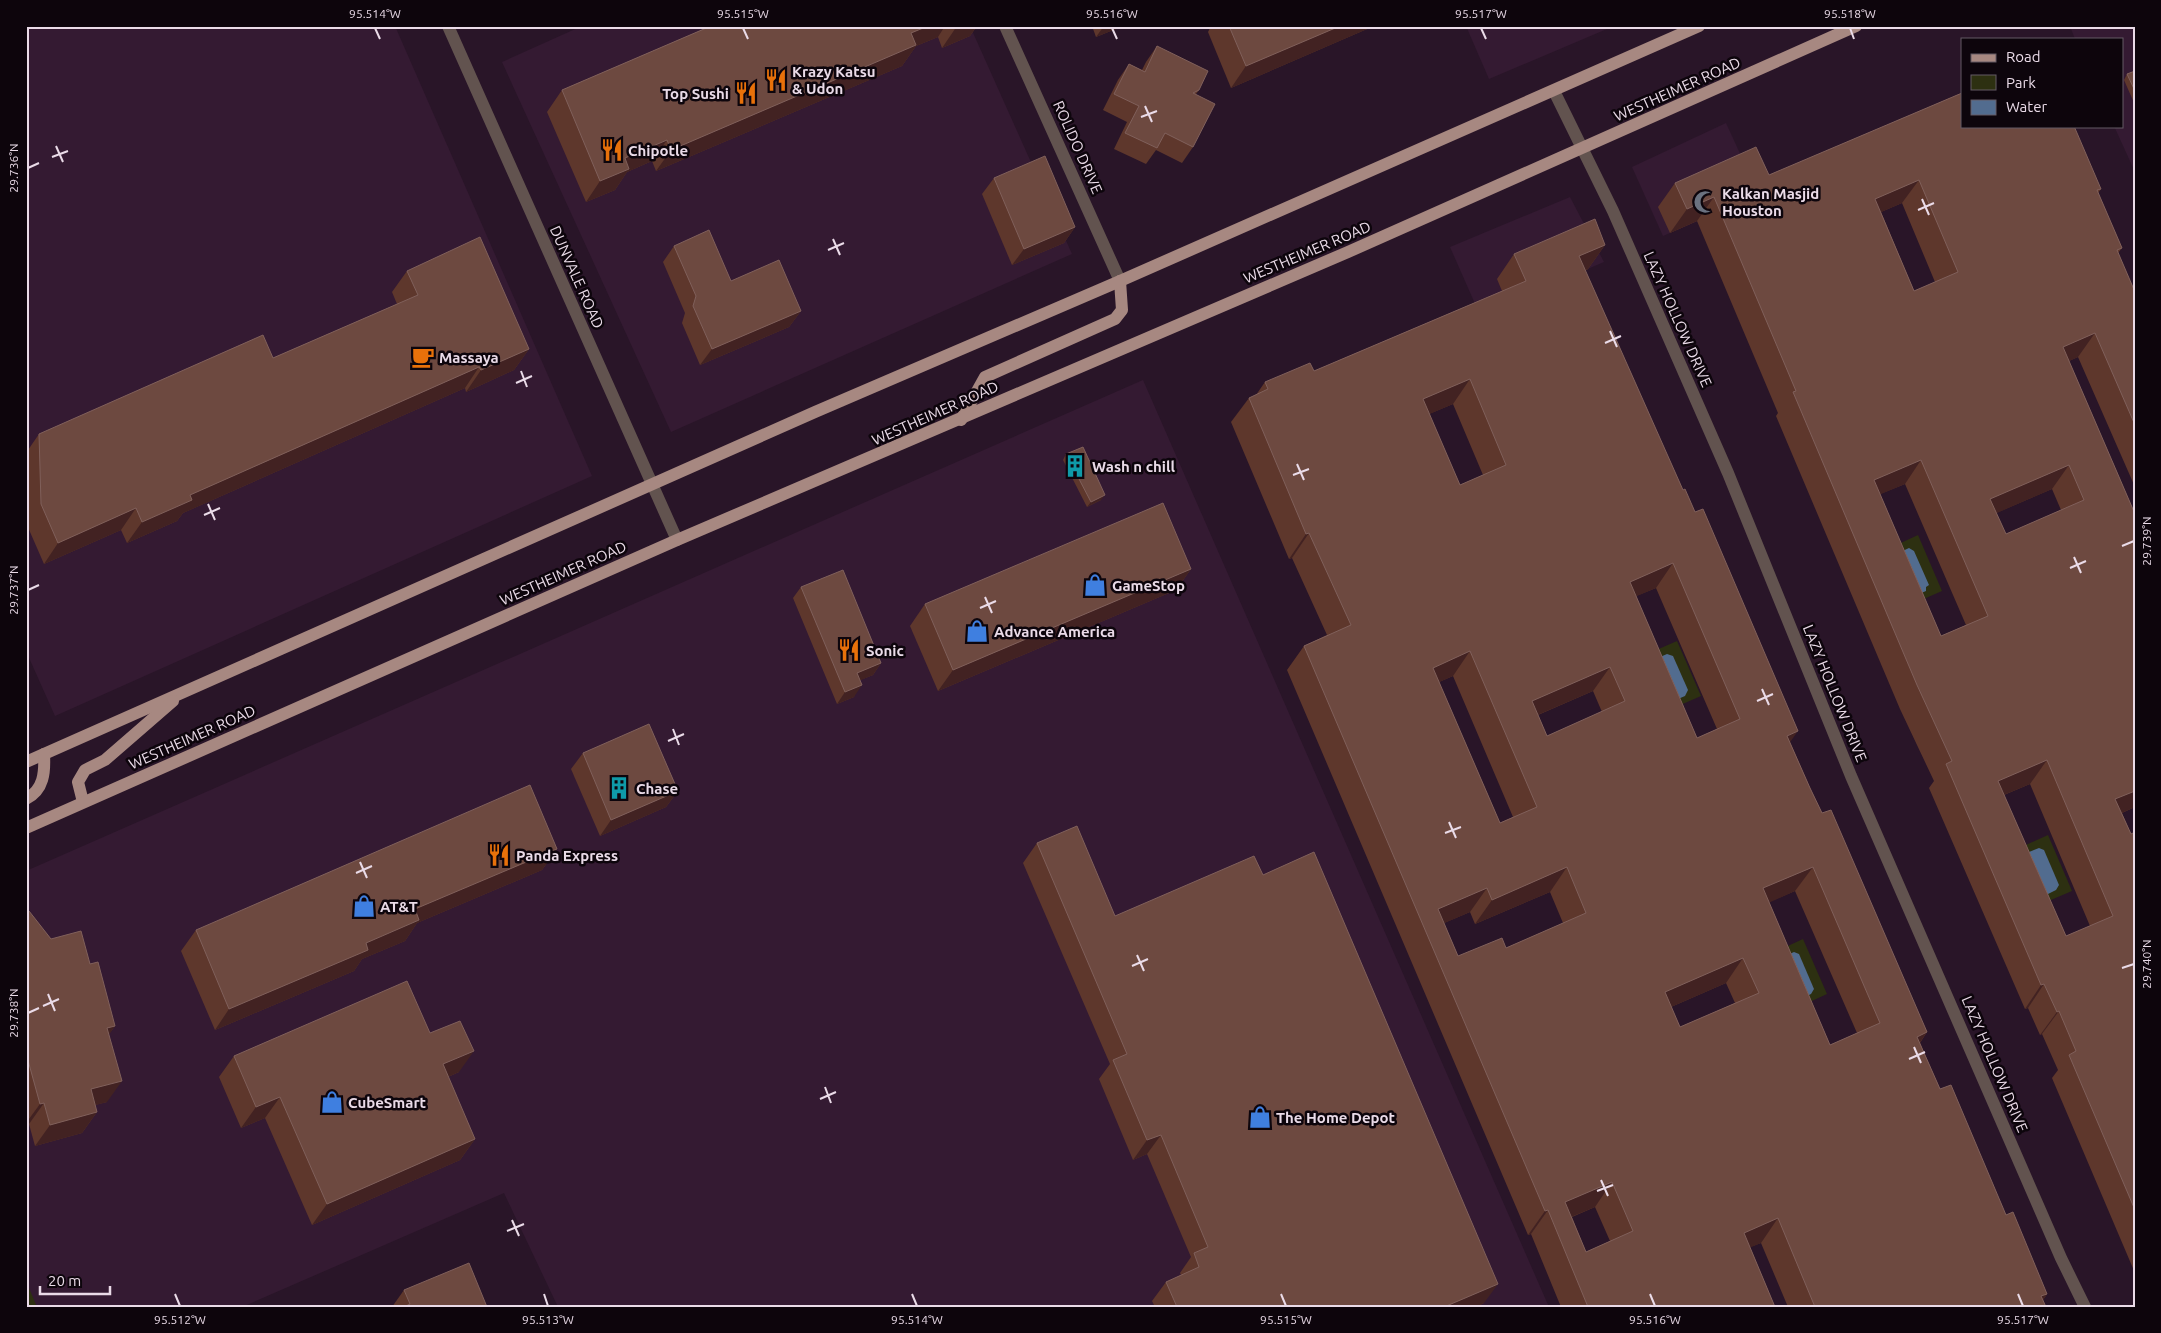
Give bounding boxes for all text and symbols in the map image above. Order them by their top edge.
text: 95.514°W [349,7,401,20]
text: 95.515°W [717,7,769,20]
text: 95.516°W [1086,7,1138,20]
text: 95.517°W [1455,7,1507,20]
text: 95.518°W [1824,7,1876,20]
legend [1961,38,2124,128]
text: Road [2006,48,2041,65]
street label: WESTHEIMER ROAD [1611,53,1743,125]
place label: Krazy Katsu & Udon [792,63,876,97]
restaurant icon: Krazy Katsu & Udon [763,67,789,93]
text: Park [2006,74,2036,91]
restaurant icon: Top Sushi [733,80,759,106]
place label: Top Sushi [662,85,729,102]
street label: ROLIDO DRIVE [1050,98,1106,196]
text: Water [2006,98,2047,115]
restaurant icon: Chipotle [599,137,625,163]
place label: Chipotle [628,142,688,159]
text: 29.736°N [7,143,20,193]
place label: Kalkan Masjid Houston [1722,185,1819,219]
mosque icon: Kalkan Masjid Houston [1692,189,1718,215]
street label: WESTHEIMER ROAD [1241,217,1373,287]
street label: DUNVALE ROAD [547,223,607,331]
street label: LAZY HOLLOW DRIVE [1640,249,1716,389]
cafe icon: Massaya [410,344,436,370]
place label: Massaya [439,349,499,366]
street label: WESTHEIMER ROAD [869,377,1001,449]
building icon: Wash n chill [1062,453,1088,479]
place label: Wash n chill [1092,458,1175,475]
text: 29.739°N [2140,516,2153,566]
street label: WESTHEIMER ROAD [497,537,629,609]
text: 29.737°N [7,565,20,615]
shop icon: GameStop [1082,572,1108,598]
place label: GameStop [1112,577,1185,594]
shop icon: Advance America [964,618,990,644]
street label: LAZY HOLLOW DRIVE [1800,622,1870,764]
place label: Advance America [994,623,1115,640]
restaurant icon: Sonic [836,637,862,663]
place label: Sonic [866,642,904,659]
street label: WESTHEIMER ROAD [126,701,258,773]
building icon: Chase [606,775,632,801]
place label: Chase [636,780,678,797]
restaurant icon: Panda Express [486,842,512,868]
place label: Panda Express [516,847,618,864]
shop icon: AT&T [351,893,377,919]
place label: AT&T [380,898,418,915]
text: 29.740°N [2140,939,2153,989]
text: 29.738°N [7,988,20,1038]
street label: LAZY HOLLOW DRIVE [1959,993,2031,1135]
shop icon: CubeSmart [319,1089,345,1115]
place label: CubeSmart [348,1094,427,1111]
shop icon: The Home Depot [1247,1104,1273,1130]
place label: The Home Depot [1276,1109,1396,1126]
scale bar [40,1263,110,1295]
text: 20 m [48,1272,81,1289]
text: 95.512°W [154,1313,206,1326]
text: 95.513°W [522,1313,574,1326]
text: 95.514°W [891,1313,943,1326]
text: 95.515°W [1260,1313,1312,1326]
text: 95.516°W [1629,1313,1681,1326]
text: 95.517°W [1997,1313,2049,1326]

